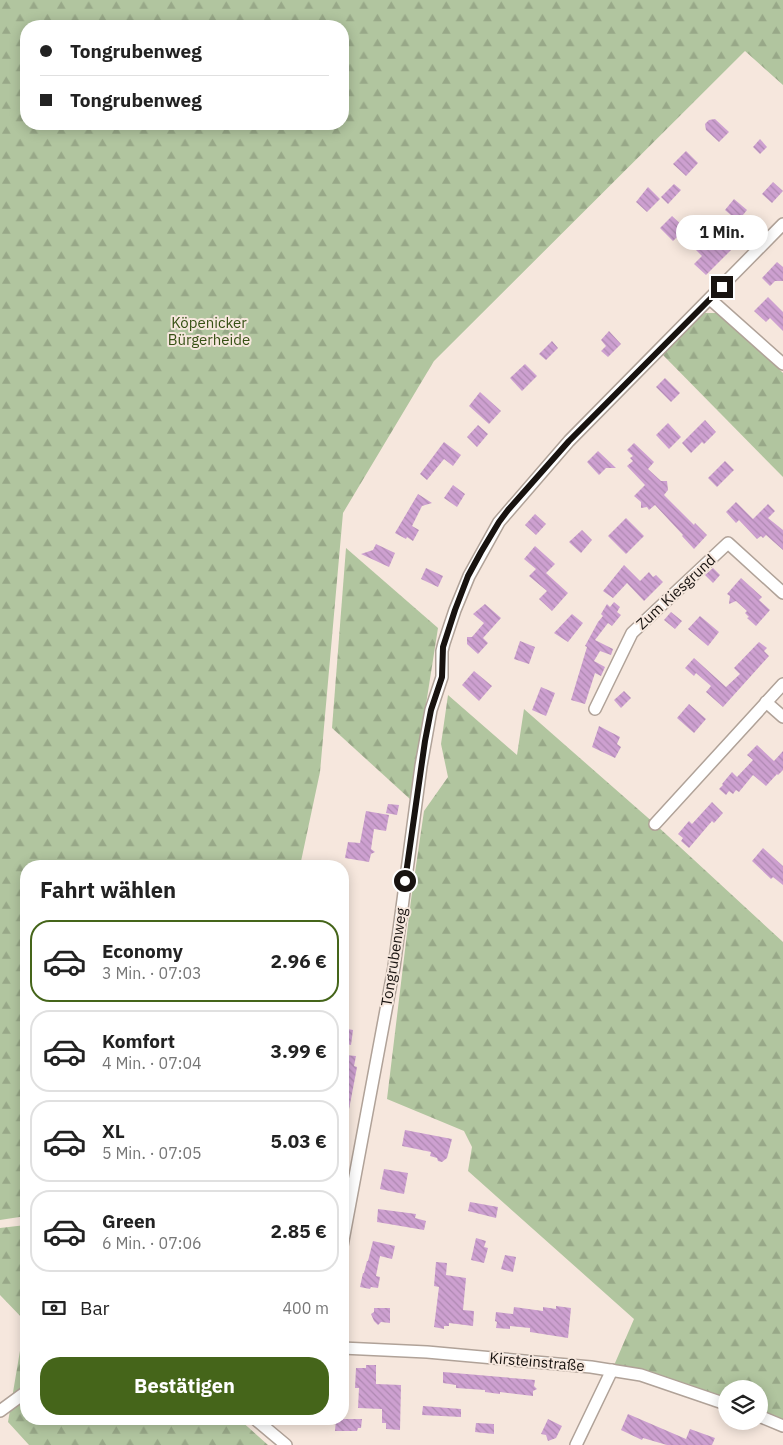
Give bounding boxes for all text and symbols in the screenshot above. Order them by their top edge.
text: Tongrubenweg [70,39,202,63]
text: Tongrubenweg [70,88,202,112]
callout: 1 Min. [676,214,768,250]
text: 1 Min. [699,222,745,242]
route end [711,276,733,298]
park label: Köpenicker Bürgerheide [168,313,250,349]
street label: Zum Kiesgrund [632,550,719,633]
route start [394,870,416,892]
text: Fahrt wählen [40,875,176,904]
street label: Tongrubenweg [376,906,411,1008]
icon: car [42,939,87,984]
text: Economy [102,939,183,963]
text: 2.96 € [271,949,327,973]
text: 3 Min. · 07:03 [102,963,202,983]
icon: car [42,1029,87,1074]
text: Komfort [102,1029,175,1053]
text: 3.99 € [271,1039,327,1063]
text: 4 Min. · 07:04 [102,1053,202,1073]
icon: car [42,1119,87,1164]
text: XL [102,1119,125,1143]
text: 5.03 € [271,1129,327,1153]
text: 5 Min. · 07:05 [102,1143,202,1163]
icon: car [42,1209,87,1254]
text: Green [102,1209,156,1233]
text: 2.85 € [271,1219,327,1243]
text: 6 Min. · 07:06 [102,1233,202,1253]
icon: cash [40,1294,68,1322]
text: Bar [80,1296,110,1320]
text: 400 m [282,1298,329,1318]
street label: Kirsteinstraße [489,1348,585,1375]
button: Bestätigen [40,1357,329,1415]
map controls [718,1380,768,1430]
button: layers [718,1380,768,1430]

